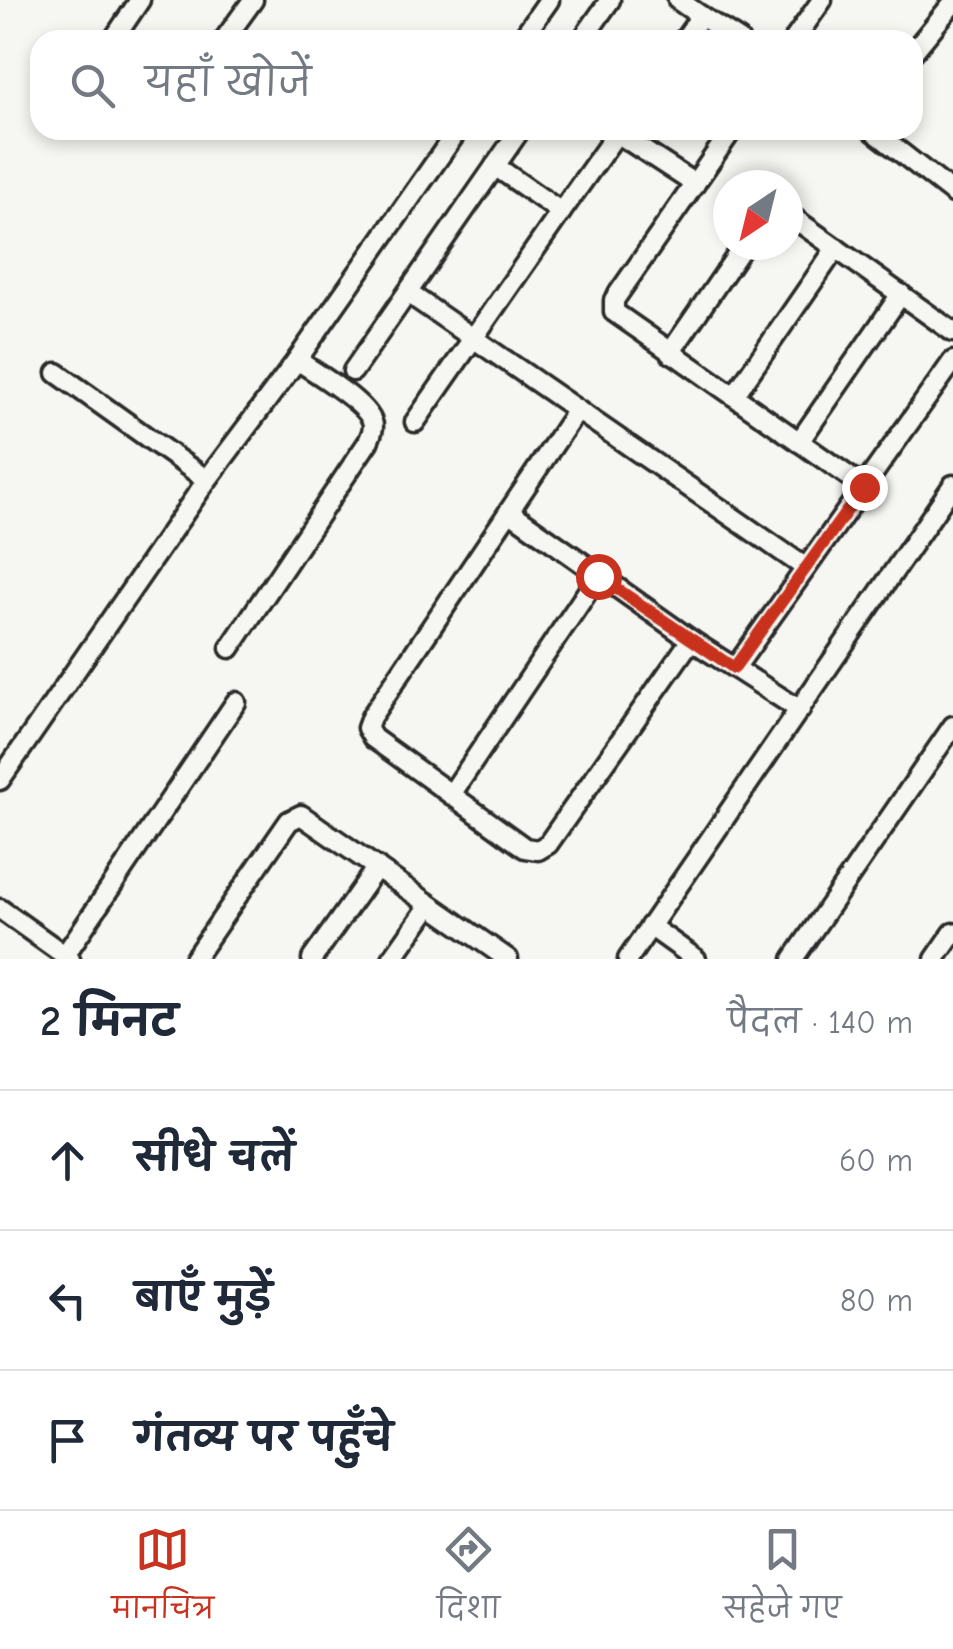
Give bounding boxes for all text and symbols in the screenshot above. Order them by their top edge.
search box [30,30,923,140]
icon: search [65,58,120,113]
text: यहाँ खोजें [145,61,311,105]
north arrow [713,170,803,260]
route end [842,465,888,511]
route start [576,554,622,600]
text: 2 मिनट [40,997,178,1046]
text: पैदल · 140 m [727,1004,913,1041]
icon: ahead [40,1133,95,1188]
text: सीधे चलें [135,1136,294,1180]
text: 60 m [839,1142,913,1179]
icon: left [40,1273,95,1328]
text: बाएँ मुड़ें [135,1276,272,1320]
text: 80 m [840,1282,913,1319]
icon: arrive [40,1413,95,1468]
text: गंतव्य पर पहुँचे [135,1416,393,1460]
tab: मानचित्र [111,1522,214,1639]
tab: दिशा [437,1522,500,1639]
tab: सहेजे गए [723,1522,842,1639]

